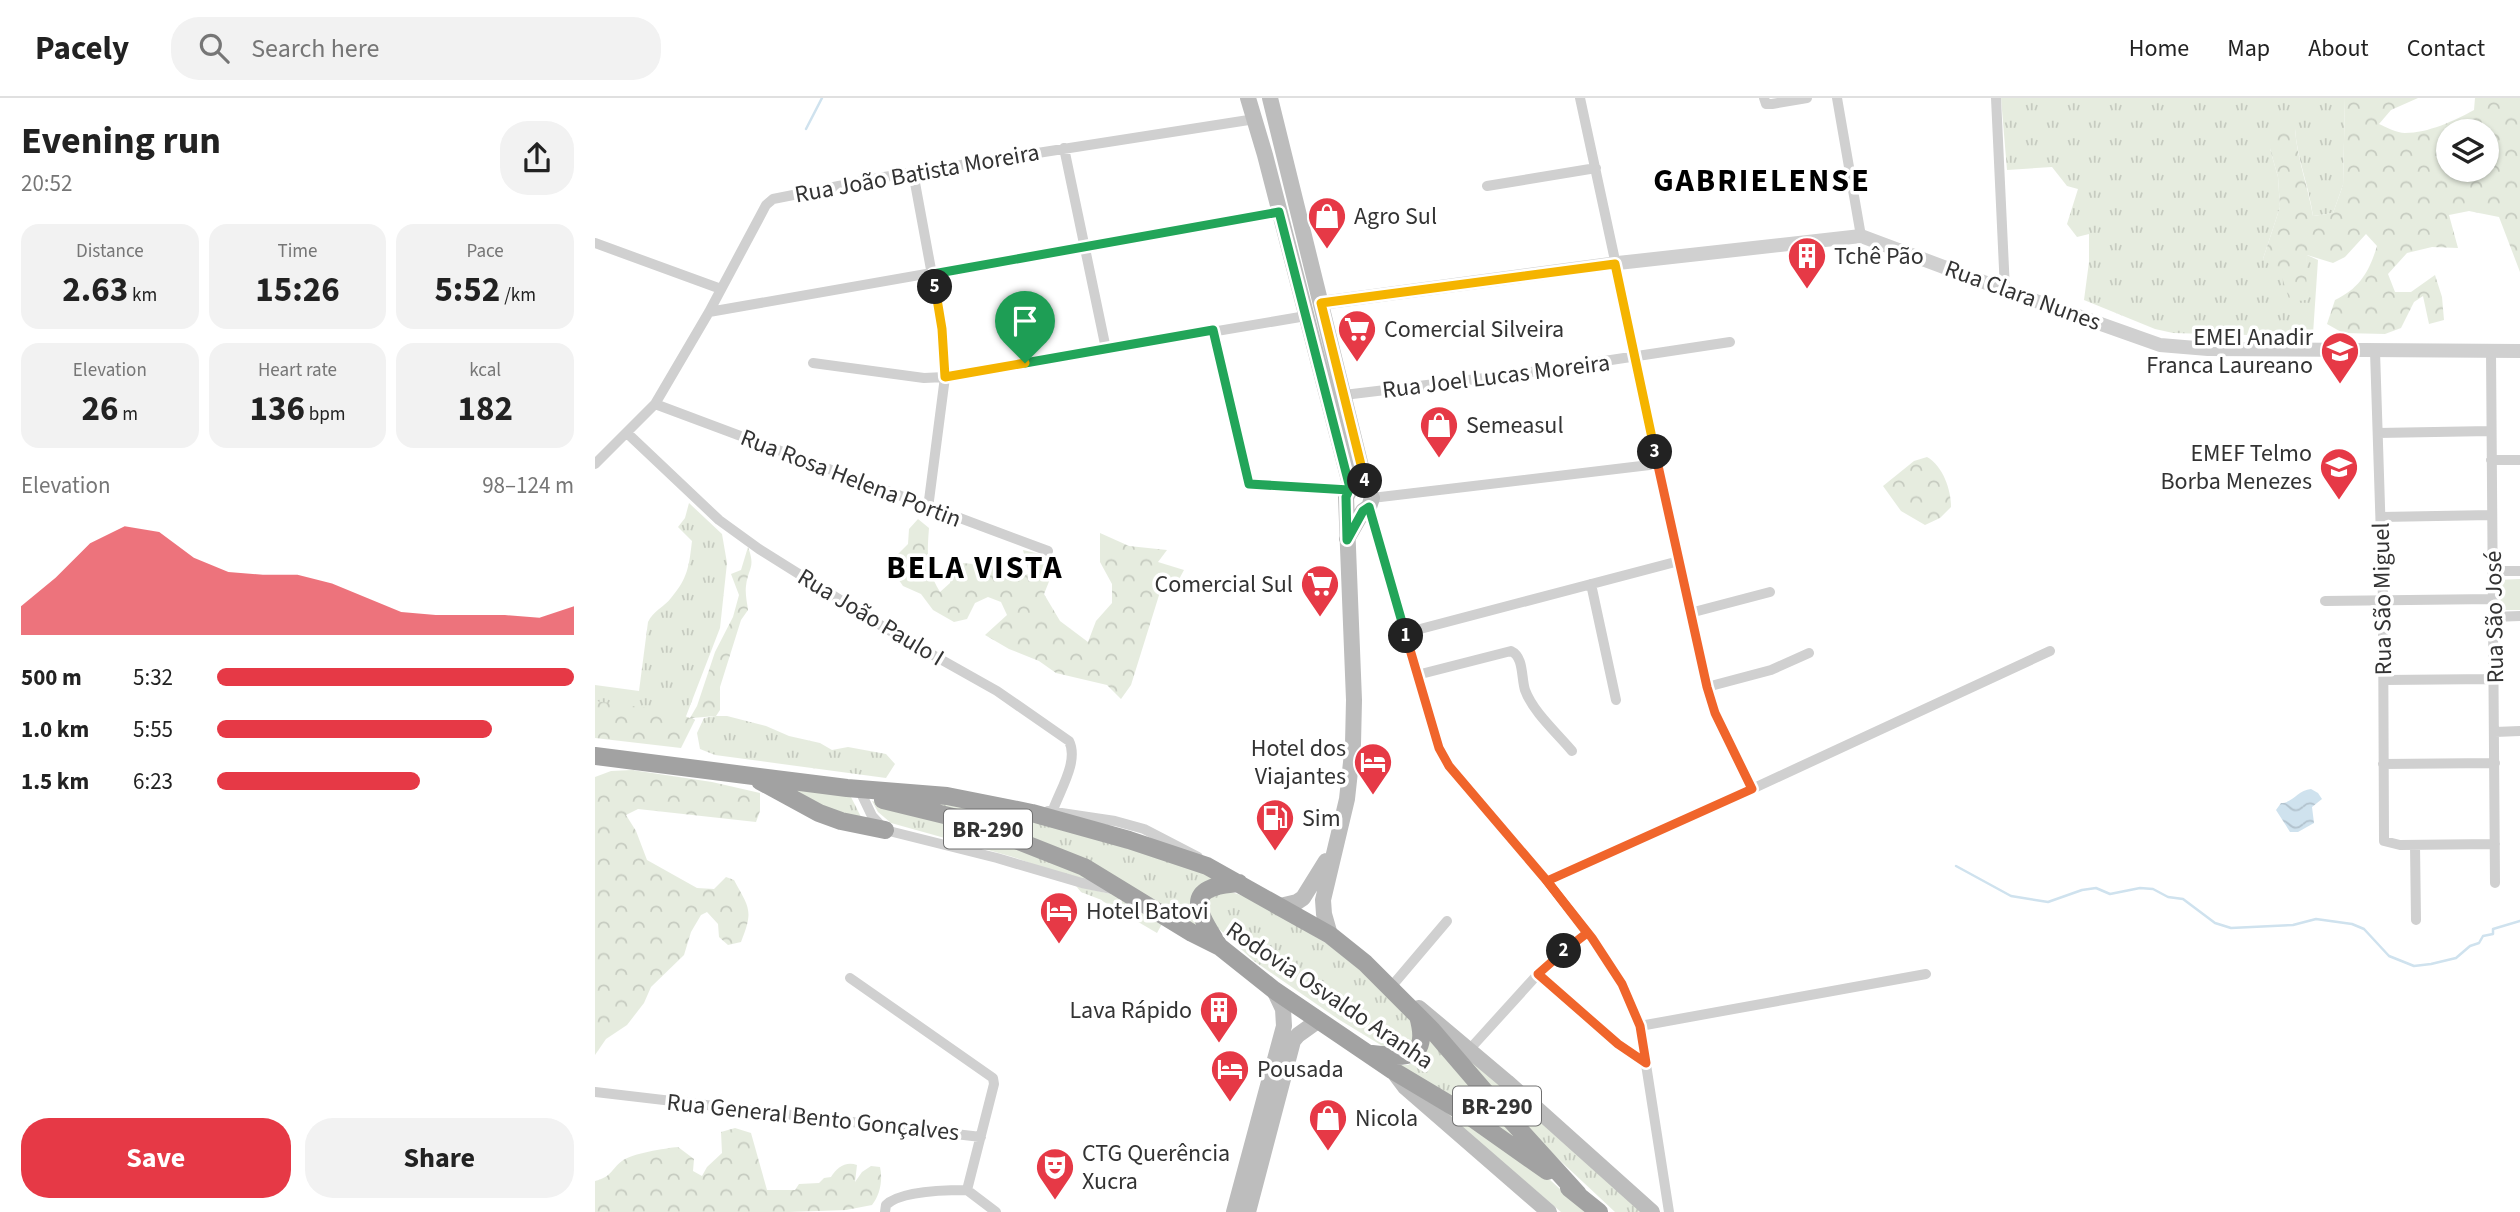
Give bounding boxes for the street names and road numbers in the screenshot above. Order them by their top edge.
street label: Rua João Batista Moreira [792,135,1042,212]
street label: Rua Clara Nunes [1940,251,2106,340]
street label: Rua Joel Lucas Moreira [1380,345,1612,408]
street label: Rua Rosa Helena Portin [735,420,966,537]
street label: Rua São Miguel [2364,522,2401,676]
street label: Rua São José [2476,550,2513,684]
street label: Rua João Paulo I [791,560,951,675]
road number: BR-290 [944,810,1032,848]
street label: Rodovia Osvaldo Aranha [1219,913,1441,1078]
street label: Rua General Bento Gonçalves [665,1085,961,1150]
road number: BR-290 [1453,1086,1541,1126]

